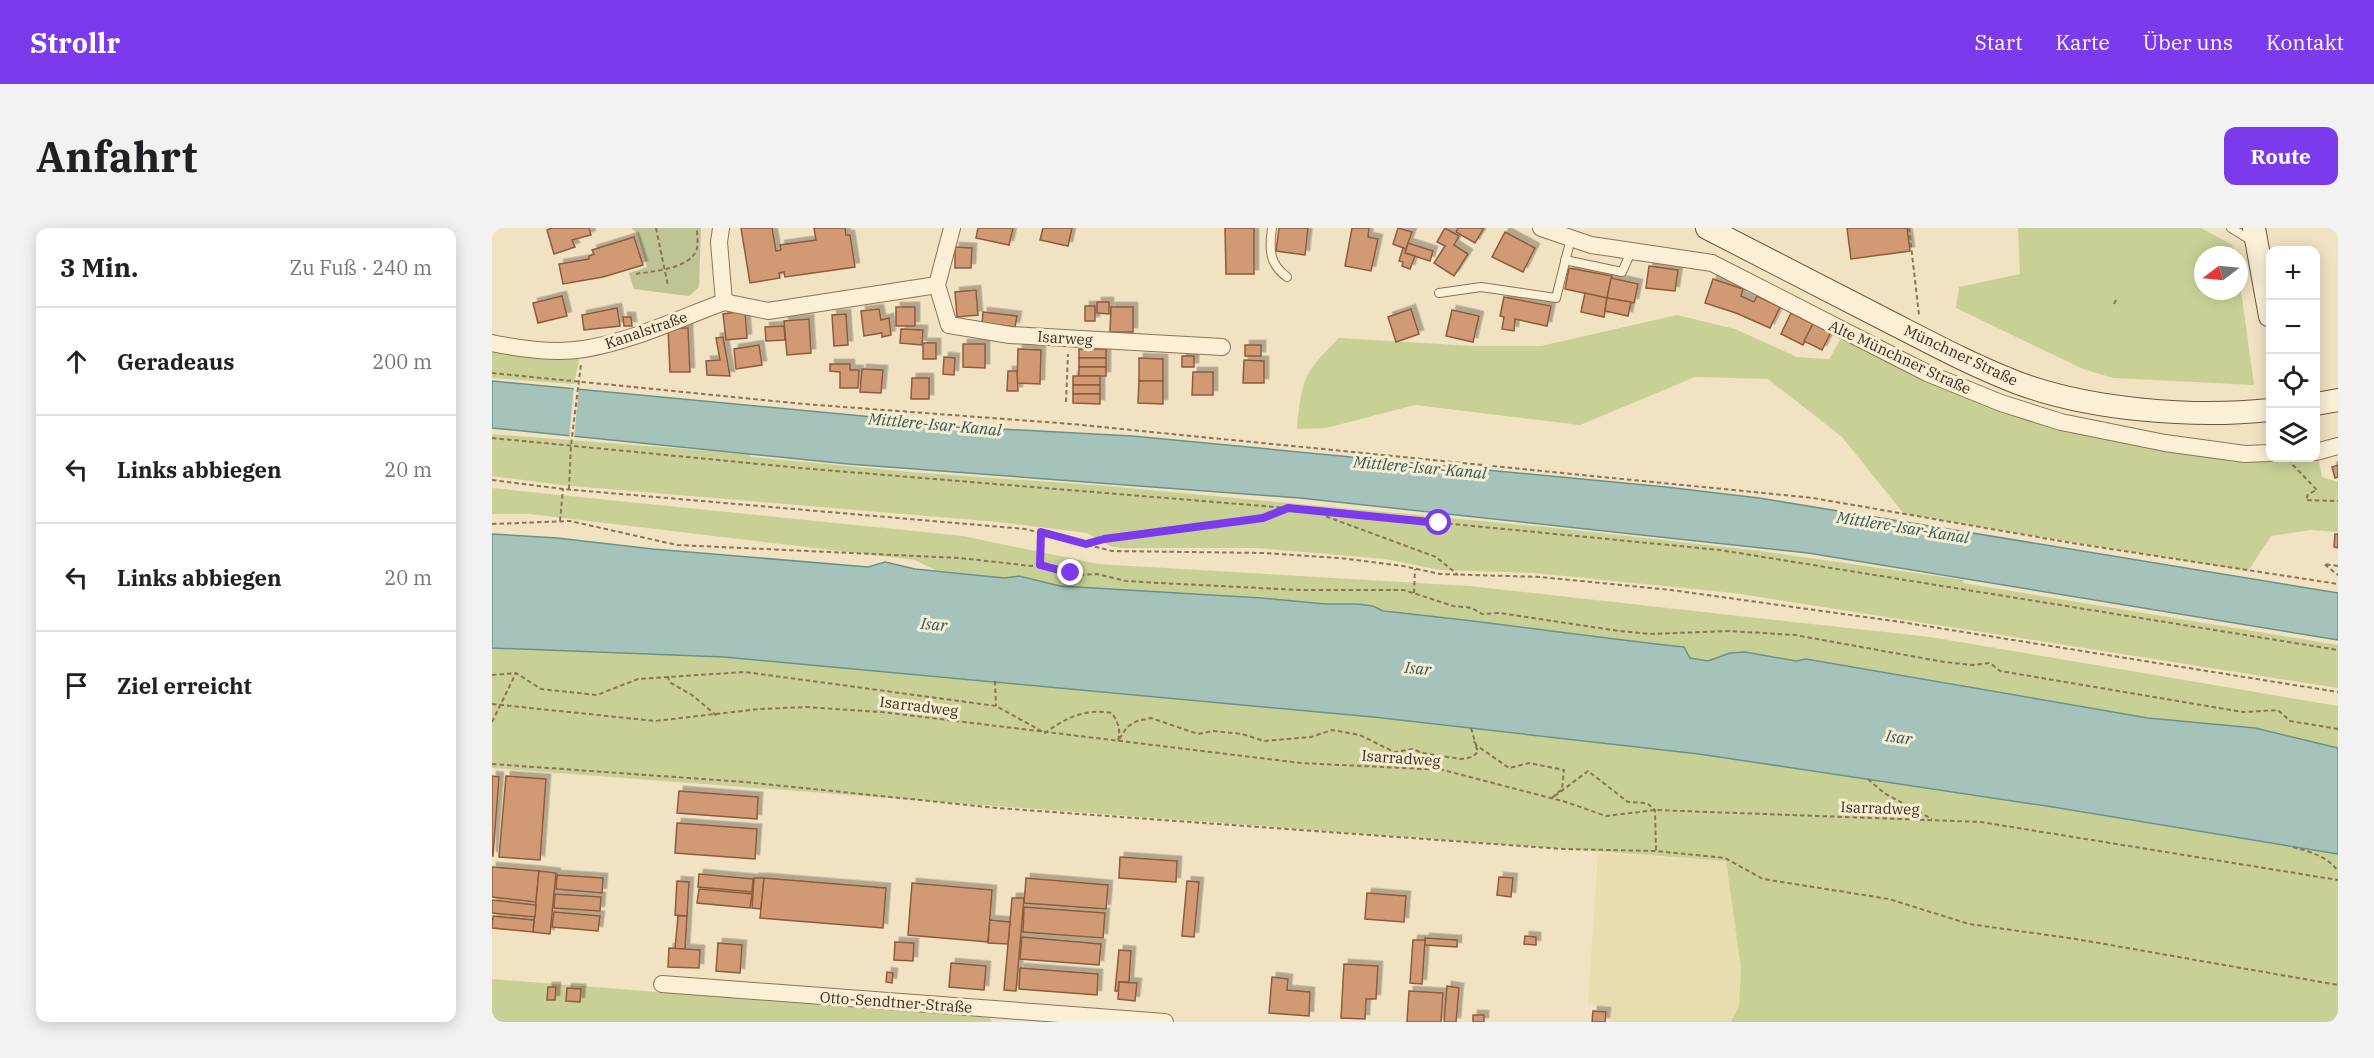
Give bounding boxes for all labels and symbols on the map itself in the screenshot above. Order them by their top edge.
north arrow [2194,246,2248,300]
street label: Kanalstraße [602,307,690,353]
street label: Alte Münchner Straße [1826,316,1974,398]
street label: Münchner Straße [1901,320,2021,390]
street label: Isarweg [1037,327,1093,349]
water label: Mittlere-Isar-Kanal [867,408,1003,440]
water label: Mittlere-Isar-Kanal [1352,451,1488,483]
water label: Mittlere-Isar-Kanal [1834,507,1971,547]
route start [1425,509,1451,535]
route end [1057,559,1083,585]
water label: Isar [919,613,949,635]
water label: Isar [1403,657,1433,679]
street label: Isarradweg [879,692,959,720]
water label: Isar [1883,725,1915,749]
street label: Isarradweg [1361,746,1441,770]
street label: Isarradweg [1840,797,1920,819]
street label: Otto-Sendtner-Straße [819,987,973,1017]

